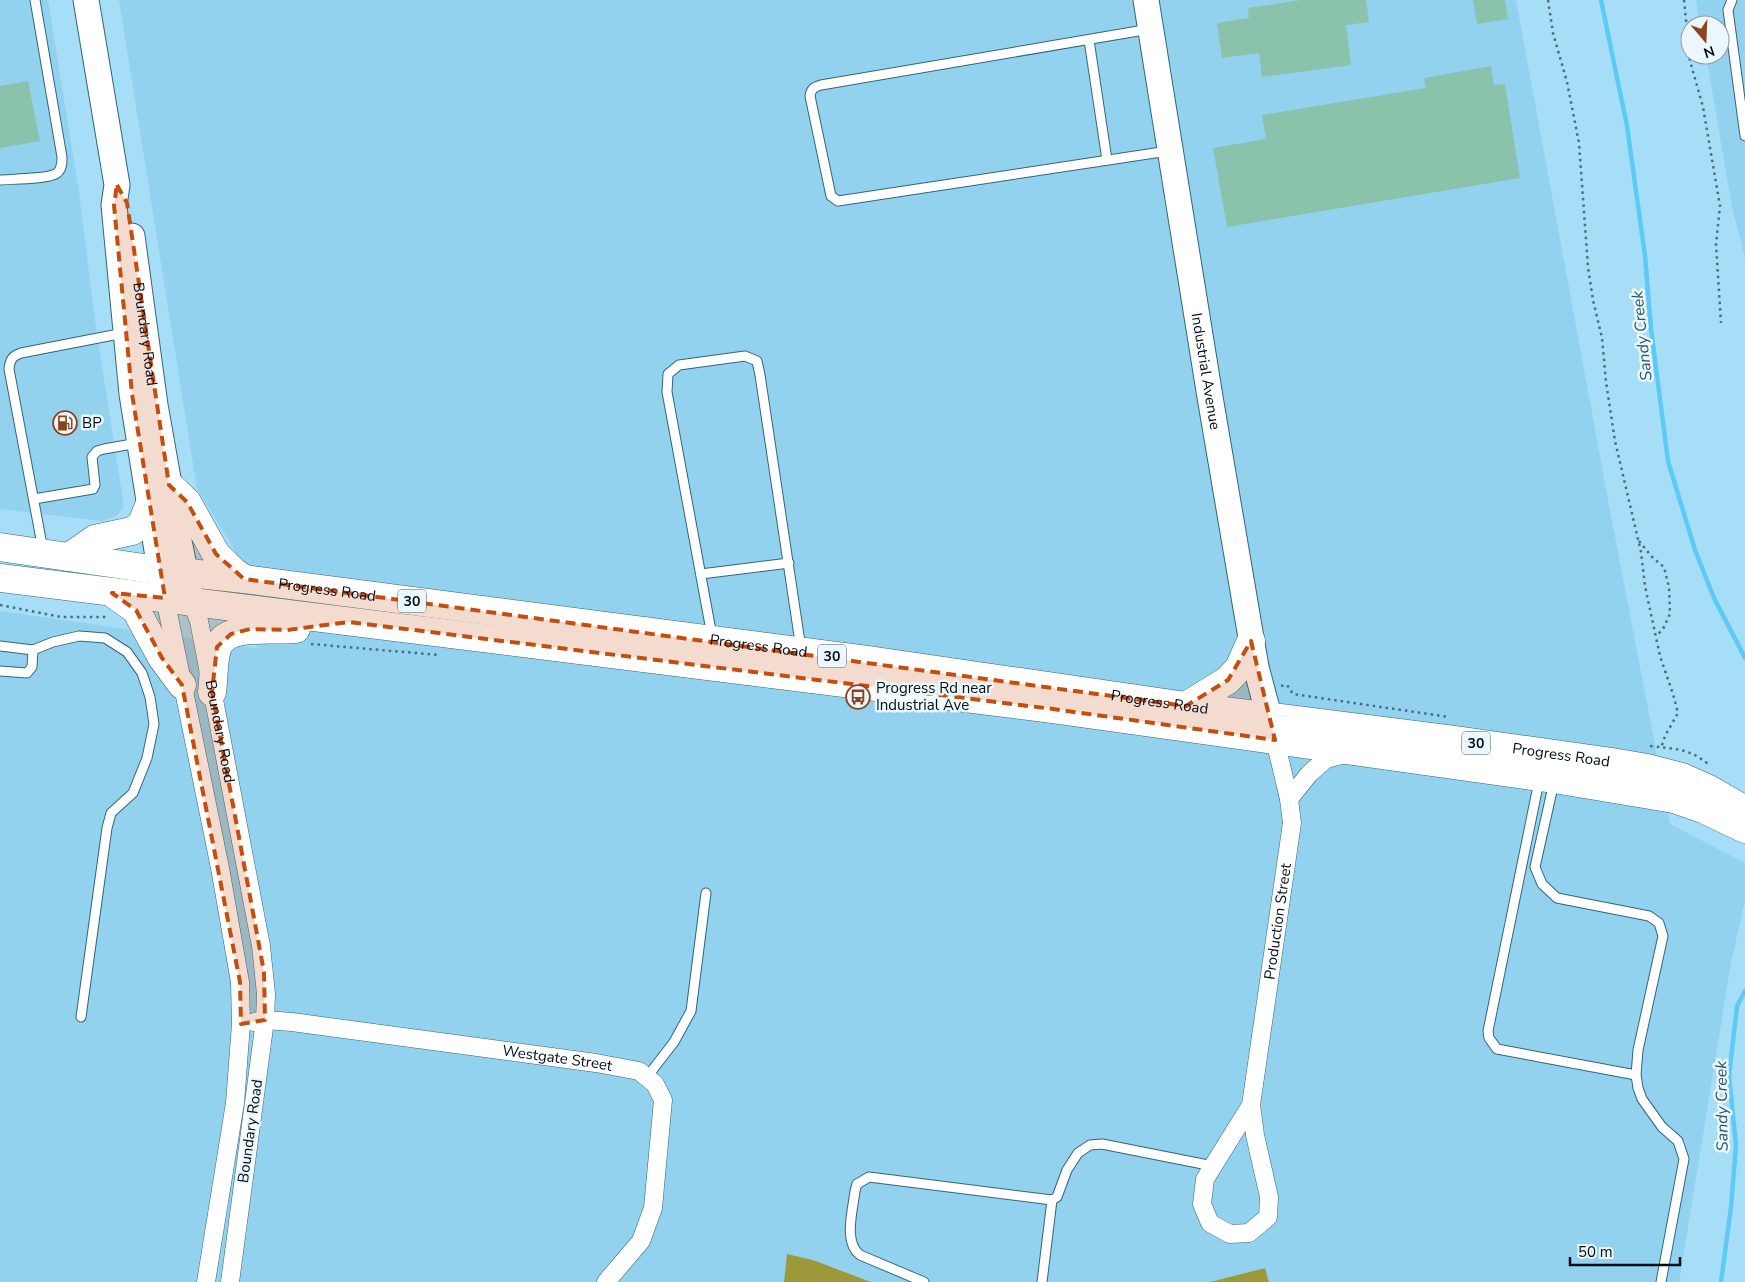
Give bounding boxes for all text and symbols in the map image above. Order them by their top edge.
north arrow [1680,15,1730,65]
text: N [1701,41,1717,63]
street label: Boundary Road [128,281,162,387]
water label: Sandy Creek [1626,289,1658,382]
street label: Industrial Avenue [1187,311,1225,431]
fuel station icon: BP [52,410,78,436]
place label: BP [82,413,102,433]
street label: Progress Road [277,574,377,606]
road number: 30 [398,590,426,612]
street label: Progress Road [709,630,809,662]
road number: 30 [818,644,846,668]
street label: Boundary Road [200,678,240,785]
place label: Progress Rd near Industrial Ave [876,678,992,715]
bus stop icon: Progress Rd near Industrial Ave [845,684,871,710]
street label: Progress Road [1110,685,1210,719]
road number: 30 [1462,731,1490,754]
street label: Progress Road [1511,738,1611,772]
street label: Production Street [1259,861,1296,981]
street label: Westgate Street [501,1040,615,1076]
water label: Sandy Creek [1710,1060,1734,1151]
street label: Boundary Road [233,1078,267,1184]
scale bar [1570,1234,1680,1266]
text: 50 m [1578,1242,1613,1262]

